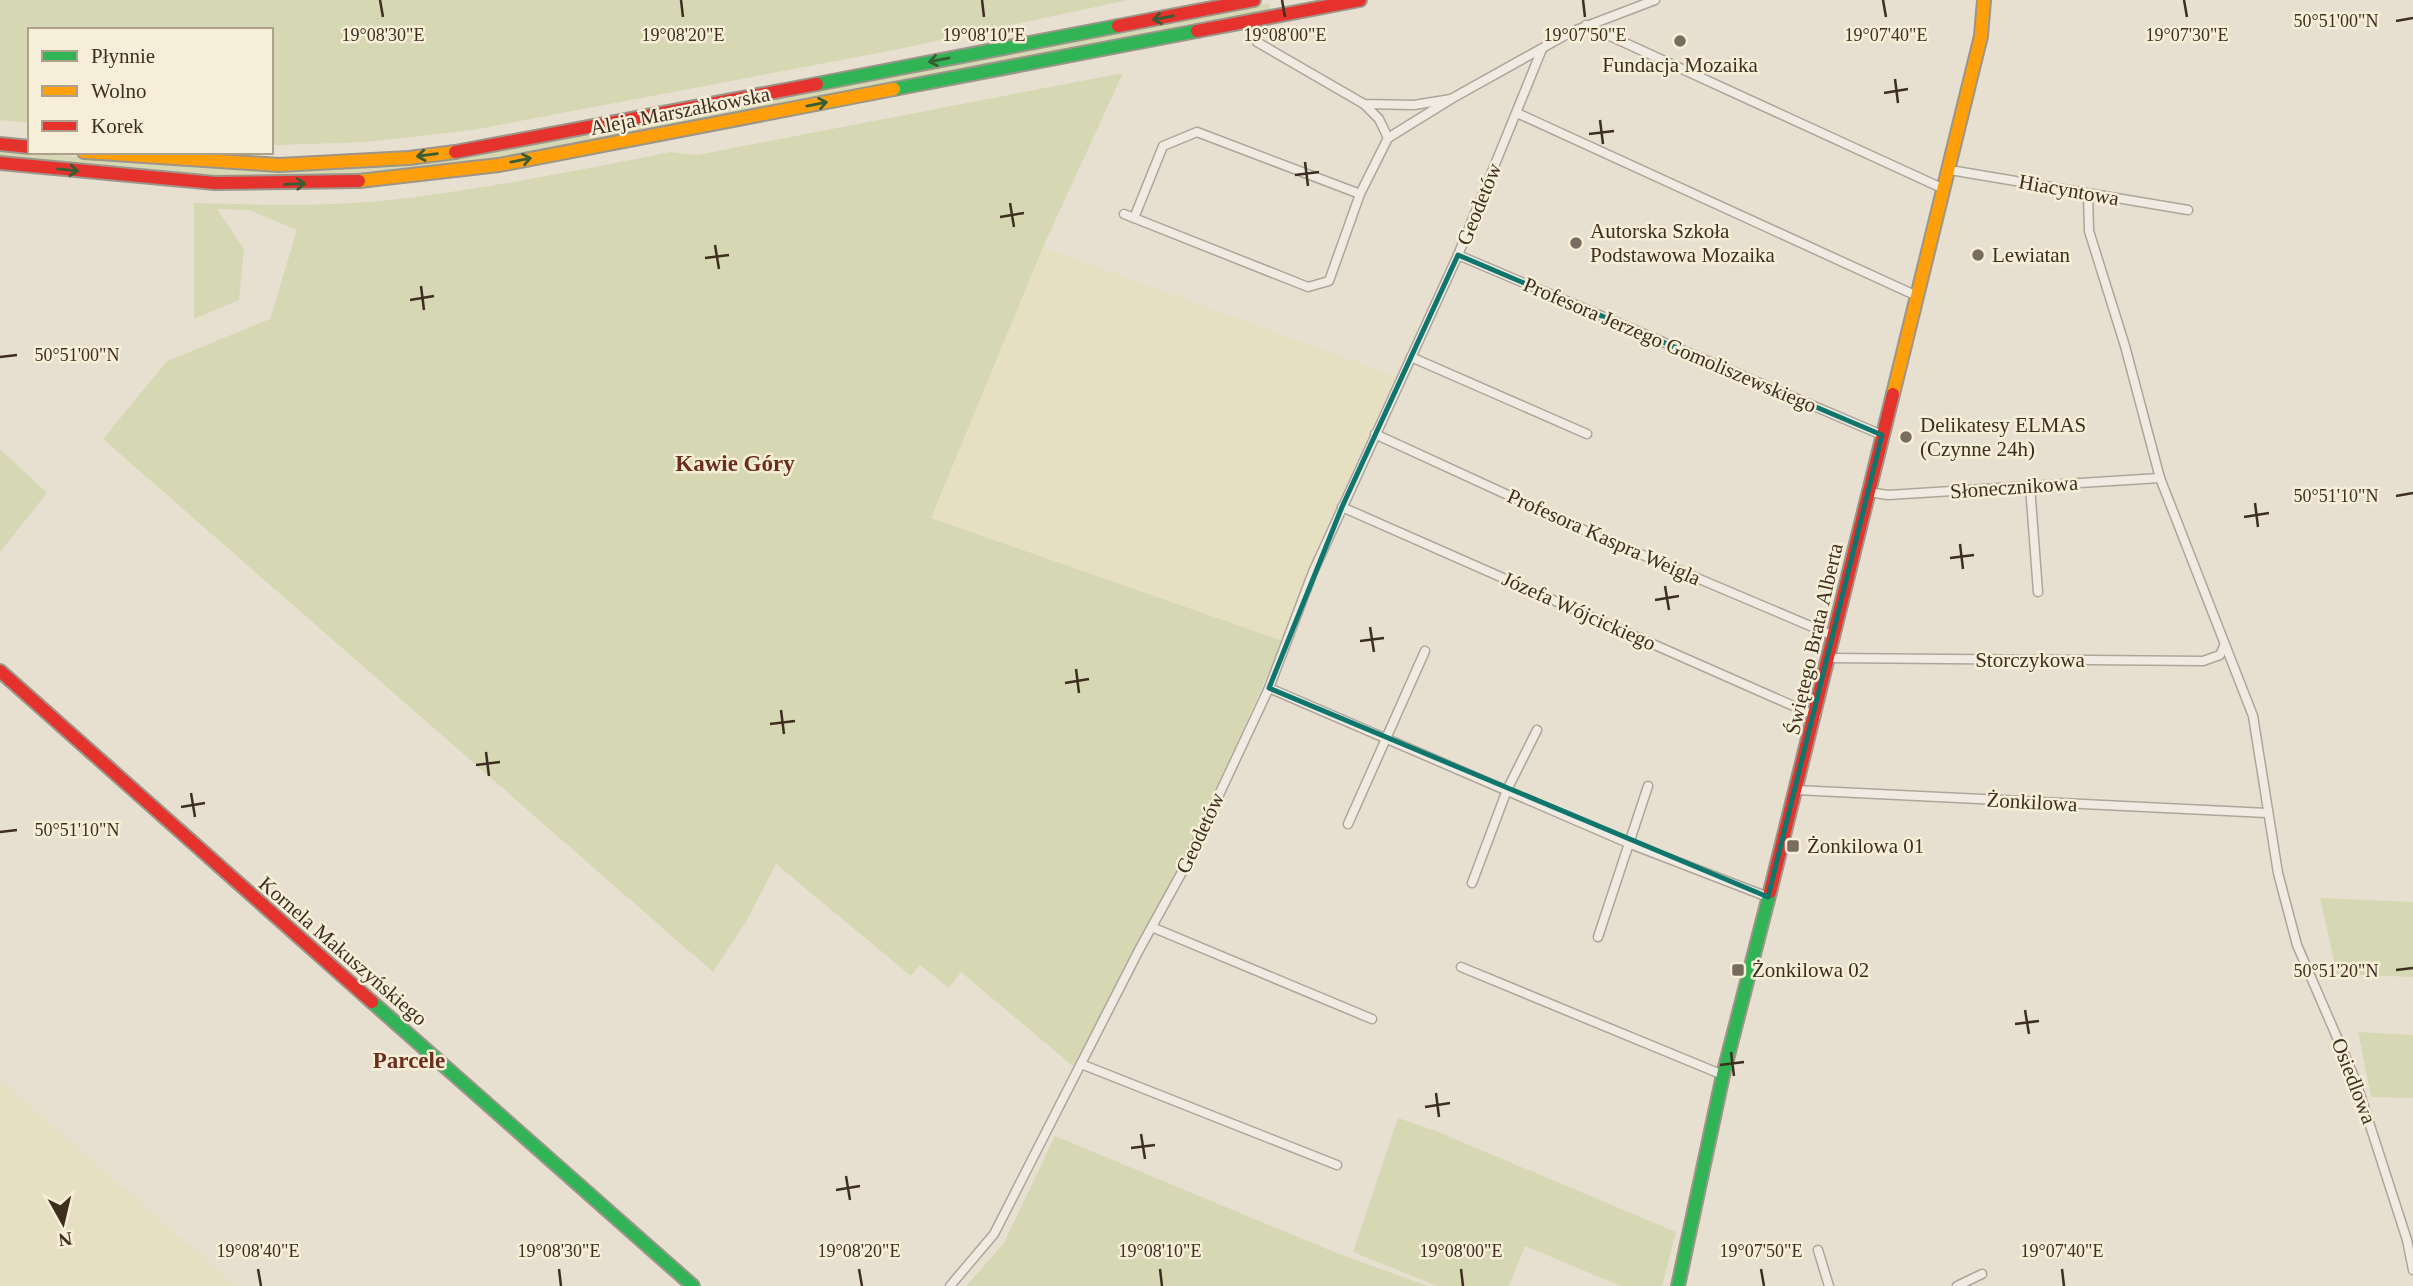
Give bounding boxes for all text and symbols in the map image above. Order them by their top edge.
one-way arrow [1152,11,1175,25]
text: 50°51'00"N [2294,11,2378,31]
text: 19°08'30"E [342,25,424,45]
text: 19°08'20"E [642,25,724,45]
text: 19°08'10"E [943,25,1025,45]
text: 19°08'00"E [1244,25,1326,45]
text: 19°07'50"E [1544,25,1626,45]
text: 19°07'40"E [1845,25,1927,45]
text: 19°07'30"E [2146,25,2228,45]
legend [28,28,273,154]
marker: Fundacja Mozaika [1672,33,1688,49]
text: Płynnie [91,44,155,68]
place label: Fundacja Mozaika [1602,53,1759,77]
one-way arrow [928,54,951,68]
text: Wolno [91,79,146,103]
street label: Aleja Marszałkowska [588,82,773,140]
one-way arrow [805,97,827,110]
text: Korek [91,114,144,138]
one-way arrow [416,149,439,162]
one-way arrow [509,153,532,167]
street label: Geodetów [1452,159,1507,249]
one-way arrow [56,164,79,177]
street label: Hiacyntowa [2017,169,2122,211]
one-way arrow [283,177,306,190]
place label: Autorska Szkoła Podstawowa Mozaika [1590,219,1776,267]
marker: Autorska Szkoła Podstawowa Mozaika [1568,235,1584,251]
place label: Lewiatan [1992,243,2071,267]
marker: Lewiatan [1970,247,1986,263]
street label: Profesora Jerzego Gomoliszewskiego [1520,272,1820,418]
text: 50°51'00"N [35,345,119,365]
place label: Delikatesy ELMAS (Czynne 24h) [1920,413,2086,461]
marker: Delikatesy ELMAS (Czynne 24h) [1898,429,1914,445]
district label: Kawie Góry [675,451,795,476]
street label: Słonecznikowa [1949,471,2080,503]
street label: Profesora Kaspra Weigla [1504,484,1705,591]
text: 50°51'10"N [2294,486,2378,506]
street label: Świętego Brata Alberta [1780,540,1848,737]
street label: Józefa Wójcickiego [1498,566,1660,656]
street label: Storczykowa [1975,648,2085,672]
street label: Geodetów [1171,788,1229,877]
street label: Żonkilowa [1986,788,2079,816]
text: 50°51'10"N [35,820,119,840]
place label: Żonkilowa 01 [1807,834,1924,858]
marker: Żonkilowa 01 [1785,838,1801,854]
street label: Kornela Makuszyńskiego [254,871,432,1031]
place label: Żonkilowa 02 [1752,958,1869,982]
text: 50°51'20"N [2294,961,2378,981]
marker: Żonkilowa 02 [1730,962,1746,978]
street label: Osiedlowa [2327,1035,2382,1128]
district label: Parcele [373,1048,445,1073]
north arrow [28,1188,98,1258]
text: N [57,1228,74,1251]
text: 19°08'40"E [217,1241,299,1261]
text: 19°08'30"E [518,1241,600,1261]
text: 19°08'20"E [818,1241,900,1261]
text: 19°08'10"E [1119,1241,1201,1261]
text: 19°08'00"E [1420,1241,1502,1261]
text: 19°07'50"E [1720,1241,1802,1261]
text: 19°07'40"E [2021,1241,2103,1261]

